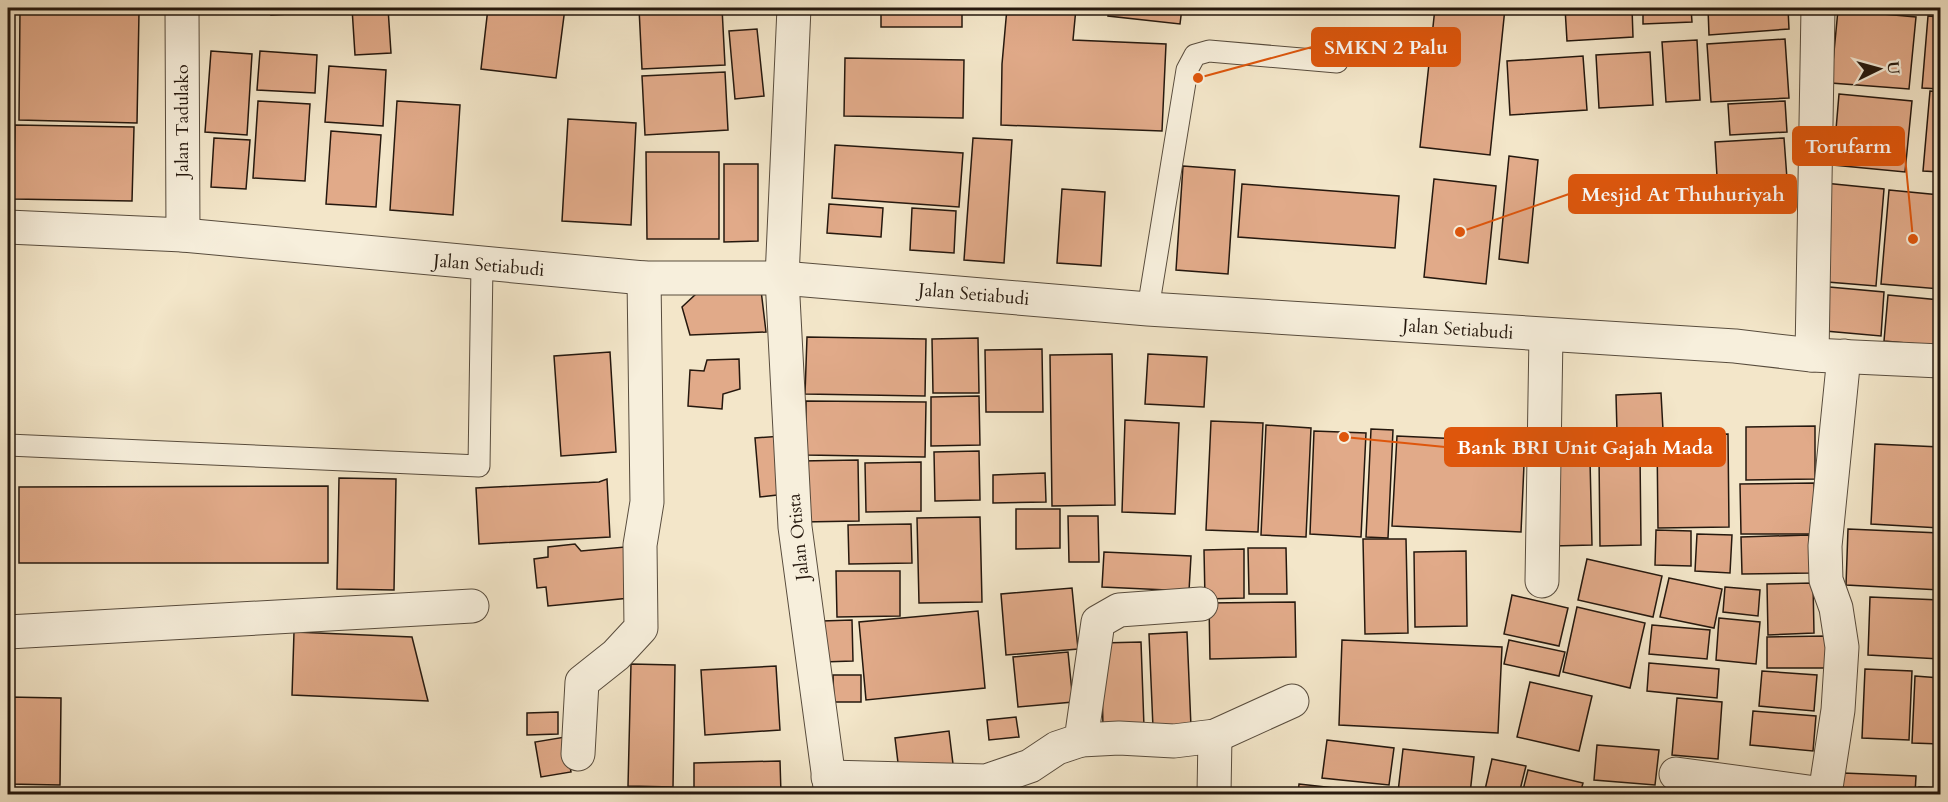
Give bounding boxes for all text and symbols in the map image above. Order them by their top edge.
callout: SMKN 2 Palu [1312,28,1460,66]
text: SMKN 2 Palu [1324,34,1448,61]
north arrow [1849,39,1909,99]
text: U [1881,60,1904,75]
street label: Jalan Tadulako [170,64,195,181]
callout: Torufarm [1793,127,1904,165]
text: Torufarm [1805,133,1892,160]
callout: Mesjid At Thuhuriyah [1569,175,1796,213]
text: Mesjid At Thuhuriyah [1581,181,1785,208]
street label: Jalan Setiabudi [429,248,545,283]
street label: Jalan Setiabudi [914,277,1030,312]
street label: Jalan Setiabudi [1399,313,1514,346]
callout: Bank BRI Unit Gajah Mada [1445,428,1725,466]
text: Bank BRI Unit Gajah Mada [1457,434,1713,461]
street label: Jalan Otista [781,492,816,585]

